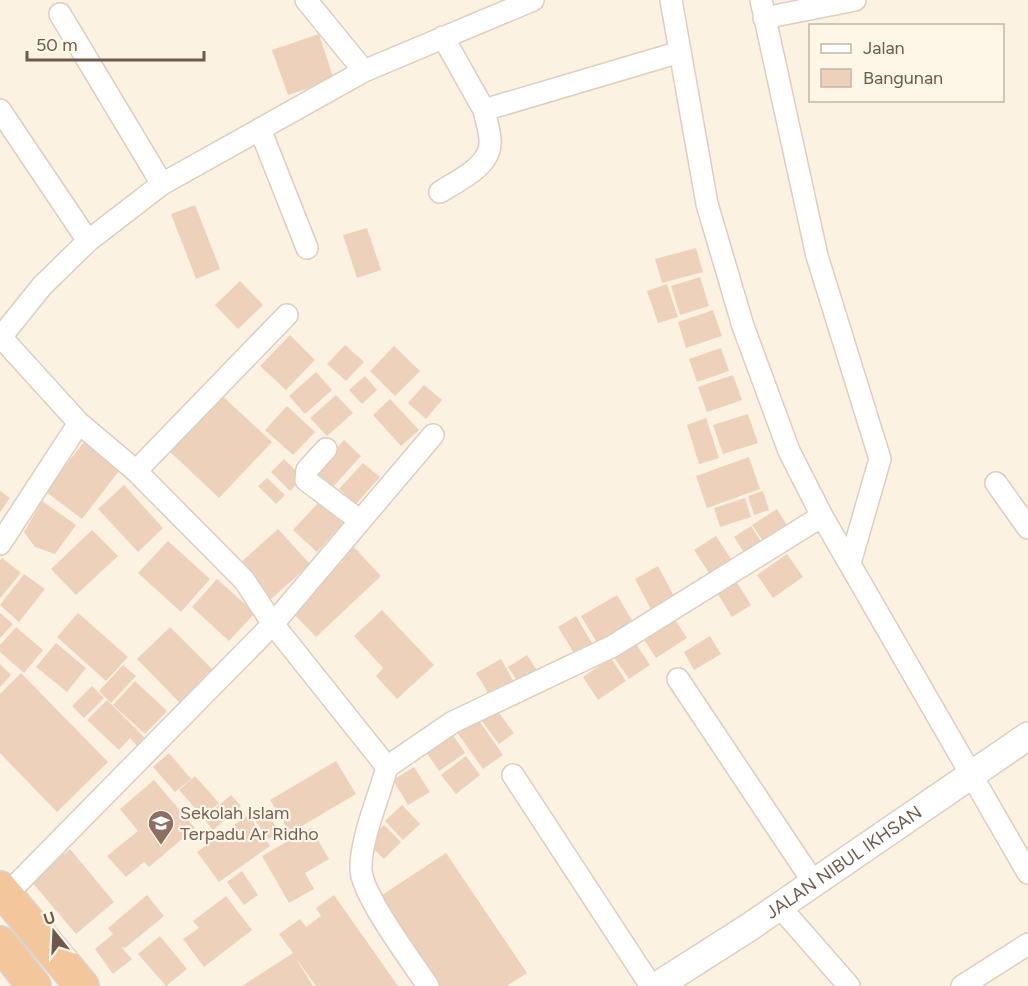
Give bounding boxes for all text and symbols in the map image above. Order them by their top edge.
scale bar [27,24,204,62]
legend [809,24,1004,102]
text: 50 m [36,34,78,56]
text: Jalan [863,37,905,59]
text: Bangunan [863,67,943,89]
street label: JALAN NIBUL IKHSAN [761,801,926,924]
place label: Sekolah Islam Terpadu Ar Ridho [180,802,319,845]
school or university icon: Sekolah Islam Terpadu Ar Ridho [146,808,176,846]
north arrow [24,902,84,962]
text: U [41,907,58,929]

